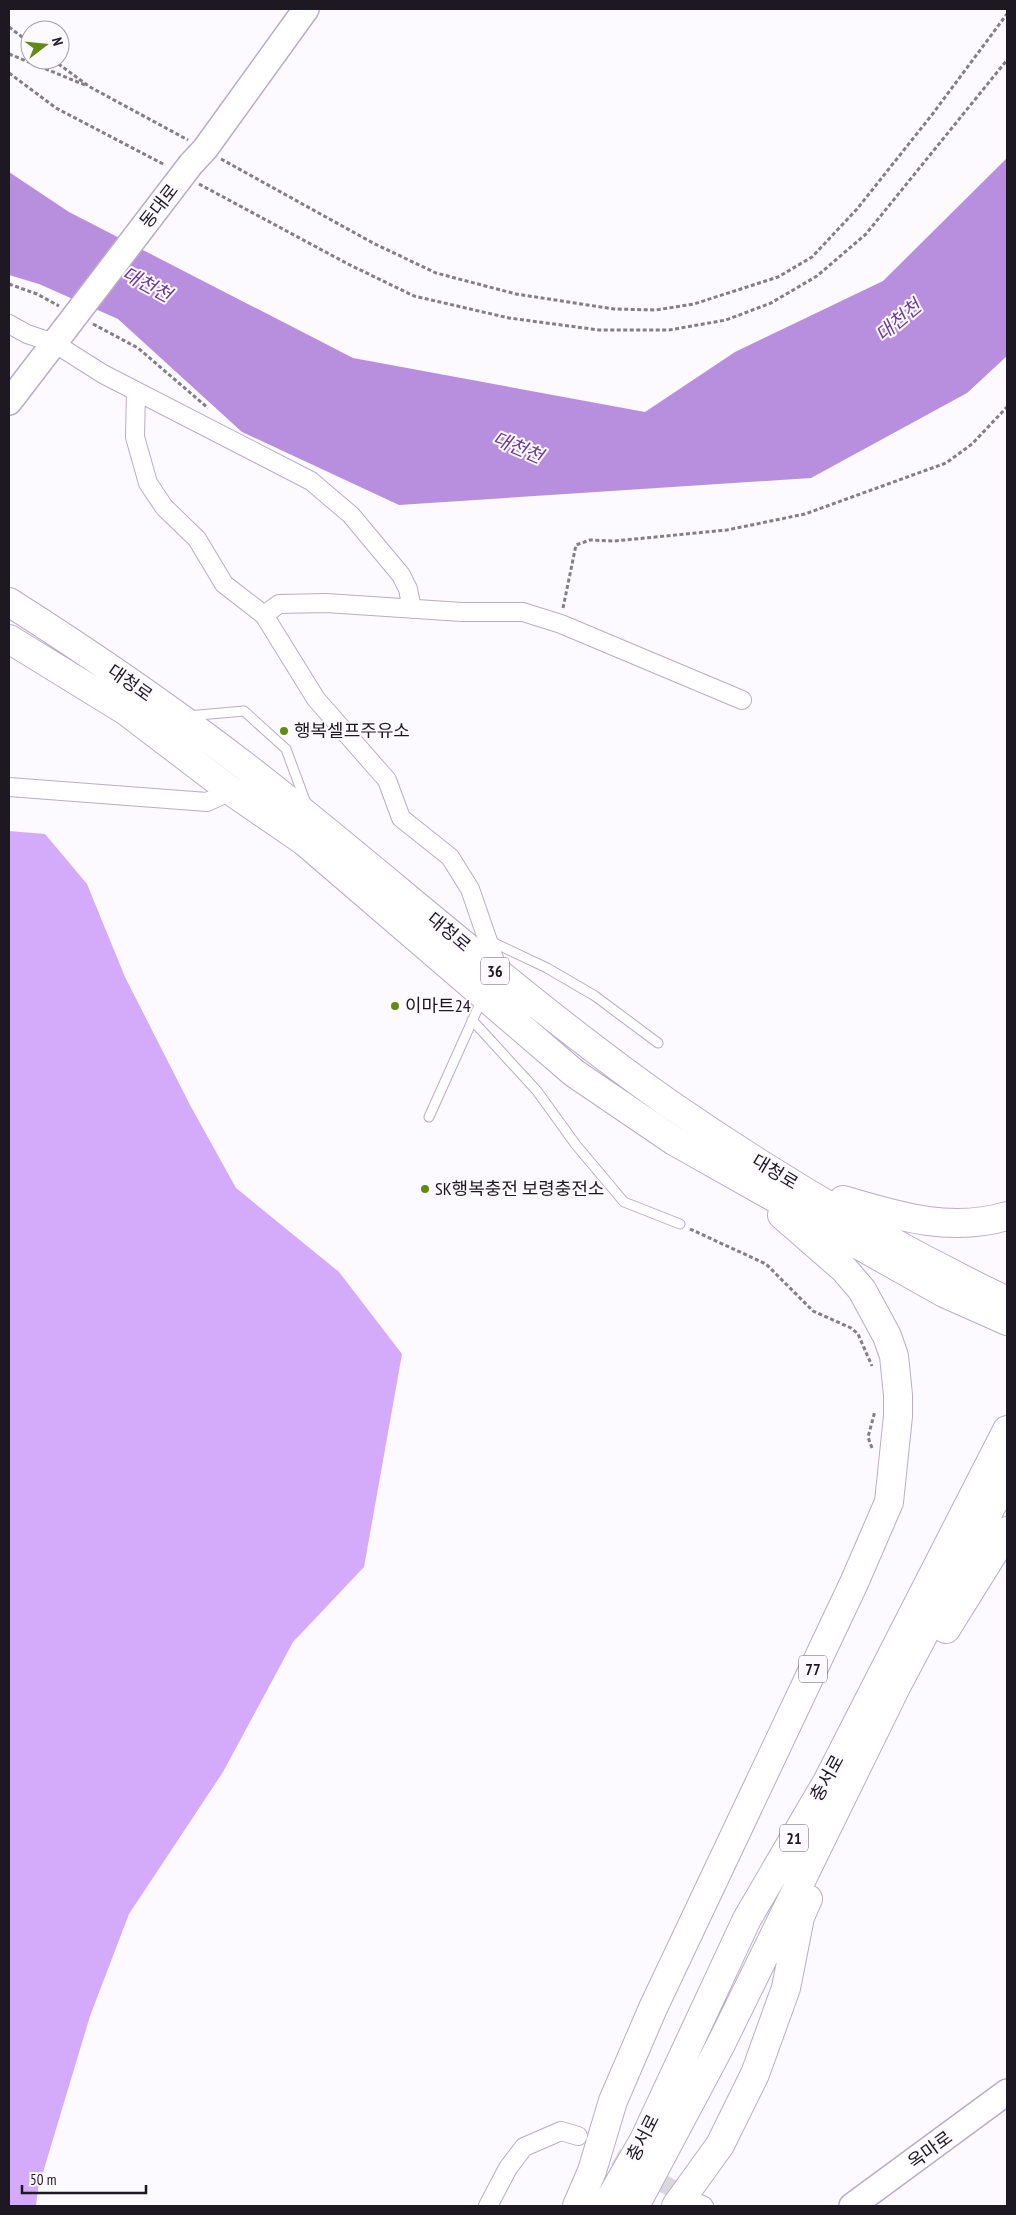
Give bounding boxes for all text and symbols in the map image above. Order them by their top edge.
north arrow [20,20,70,70]
text: N [48,35,67,48]
street label: 동대로 [134,179,183,232]
water label: 대천천 [118,261,177,308]
water label: 대천천 [870,293,927,346]
water label: 대천천 [489,426,548,469]
street label: 대청로 [103,659,157,706]
place label: 행복셀프주유소 [294,719,410,742]
marker: 행복셀프주유소 [278,725,290,737]
street label: 대청로 [423,907,476,956]
road number: 36 [481,958,509,984]
place label: 이마트24 [405,994,471,1017]
marker: 이마트24 [389,1000,401,1012]
street label: 대청로 [748,1149,802,1194]
place label: SK행복충전 보령충전소 [435,1177,604,1200]
marker: SK행복충전 보령충전소 [419,1183,431,1195]
road number: 77 [799,1656,827,1682]
street label: 충서로 [804,1750,849,1805]
road number: 21 [780,1825,808,1852]
street label: 충서로 [621,2110,664,2165]
street label: 옥마로 [903,2126,957,2174]
scale bar [22,2162,146,2194]
text: 50 m [30,2170,56,2189]

